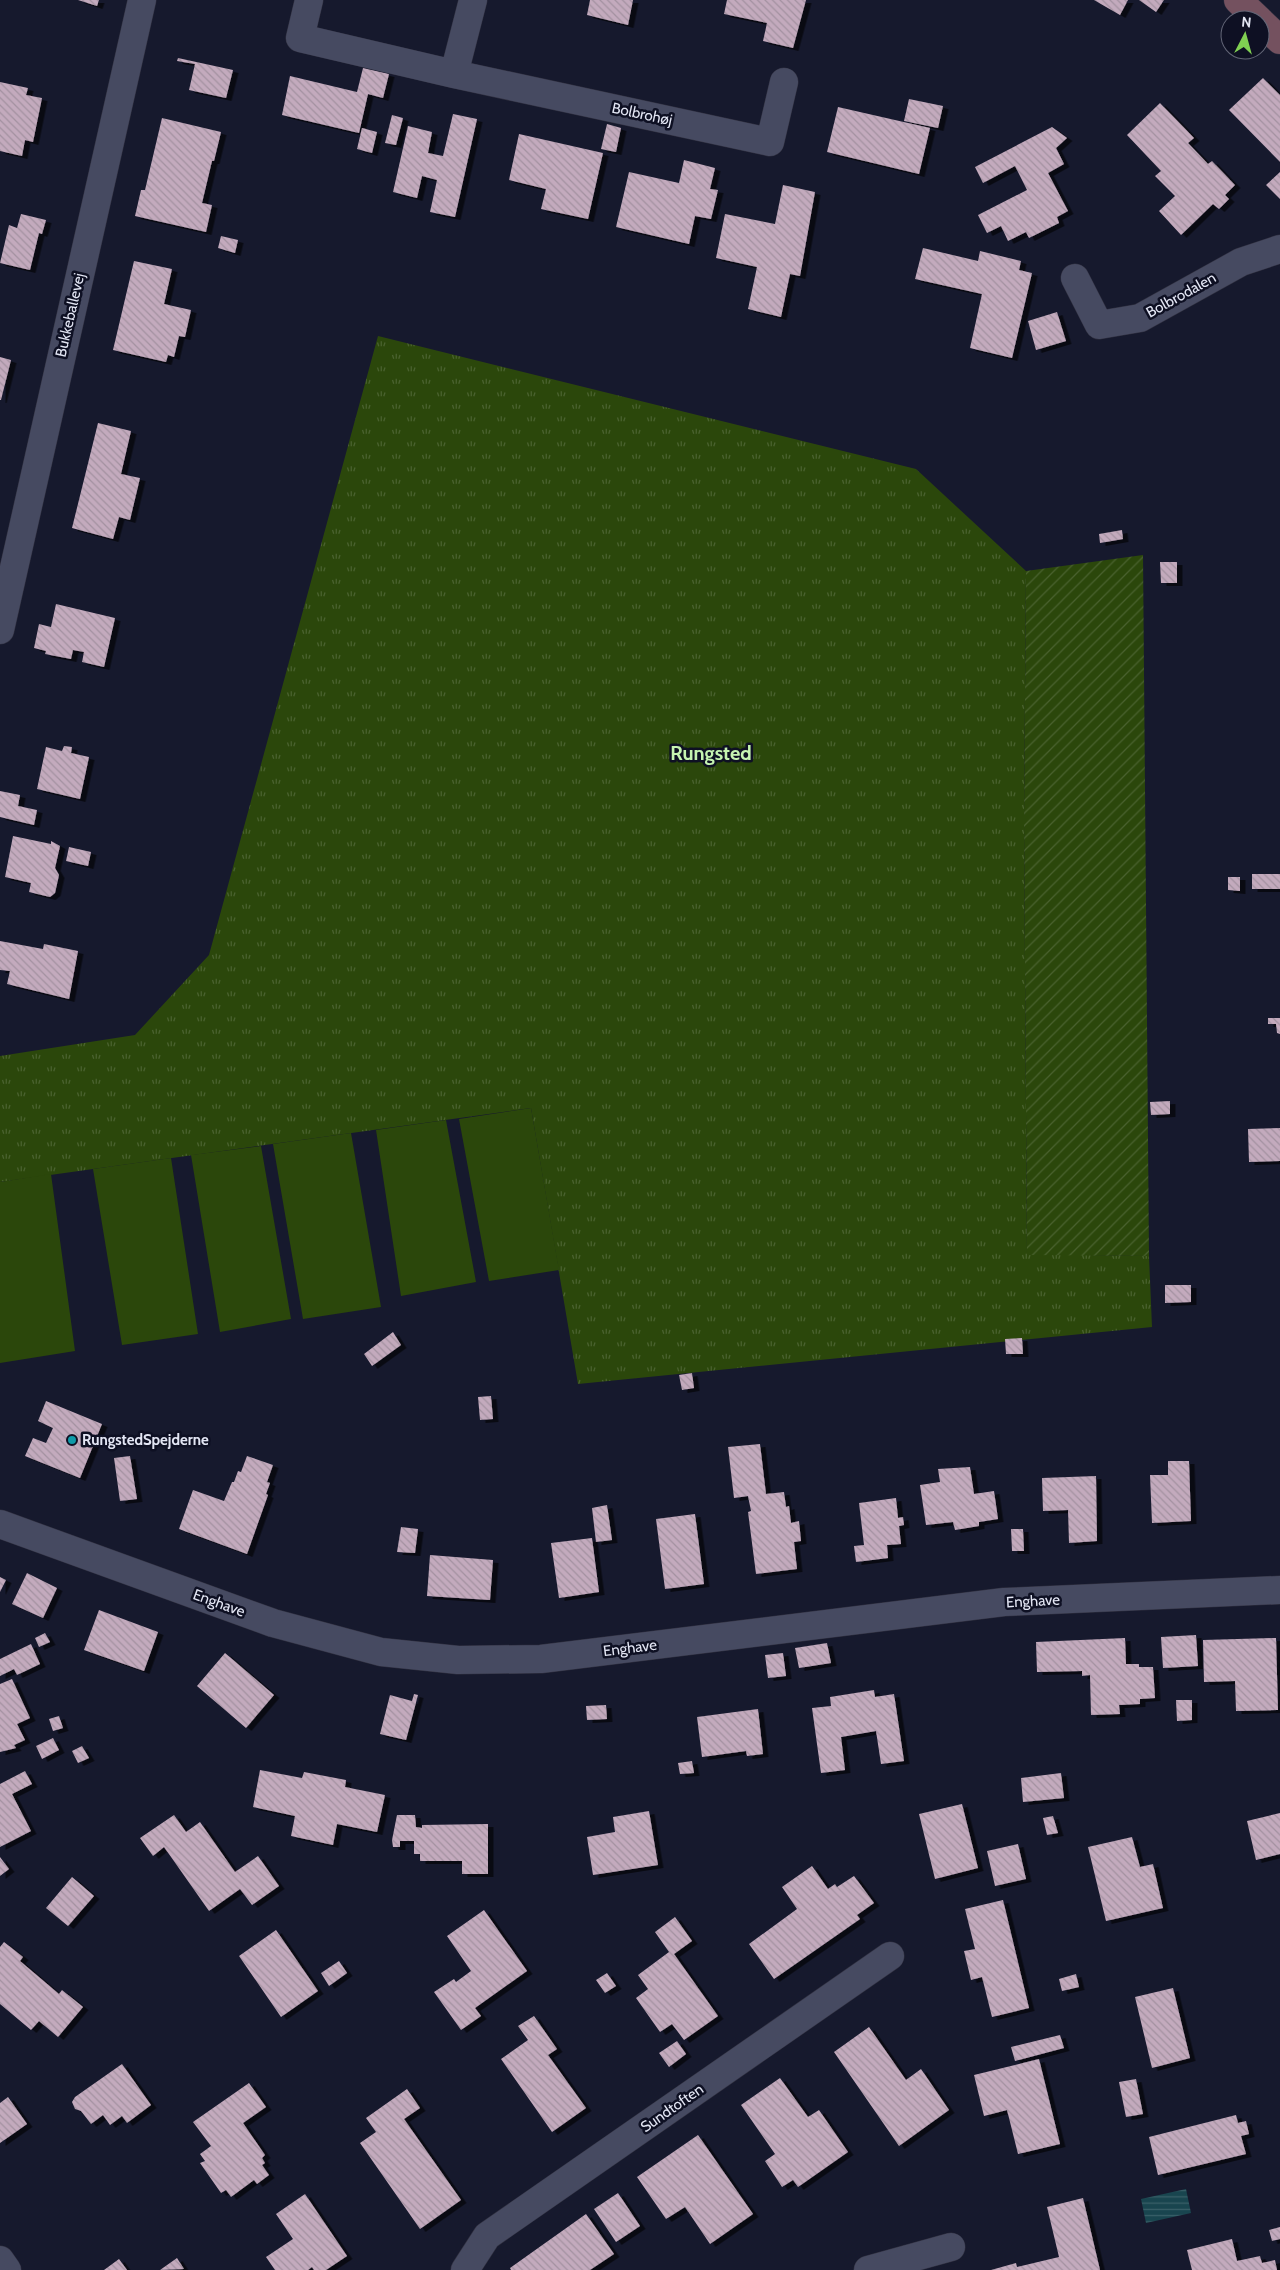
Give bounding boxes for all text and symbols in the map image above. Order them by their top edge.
north arrow [1220,10,1270,60]
text: N [1240,13,1252,32]
street label: Bolbrohøj [610,99,674,129]
street label: Bolbrodalen [1143,268,1219,322]
street label: Bukkeballevej [52,271,88,359]
district label: Rungsted [670,741,752,765]
place label: RungstedSpejderne [82,1431,209,1449]
marker: RungstedSpejderne [66,1434,78,1446]
street label: Enghave [191,1585,248,1621]
street label: Enghave [1006,1591,1061,1611]
street label: Enghave [602,1636,658,1660]
street label: Sundtoften [637,2080,707,2136]

